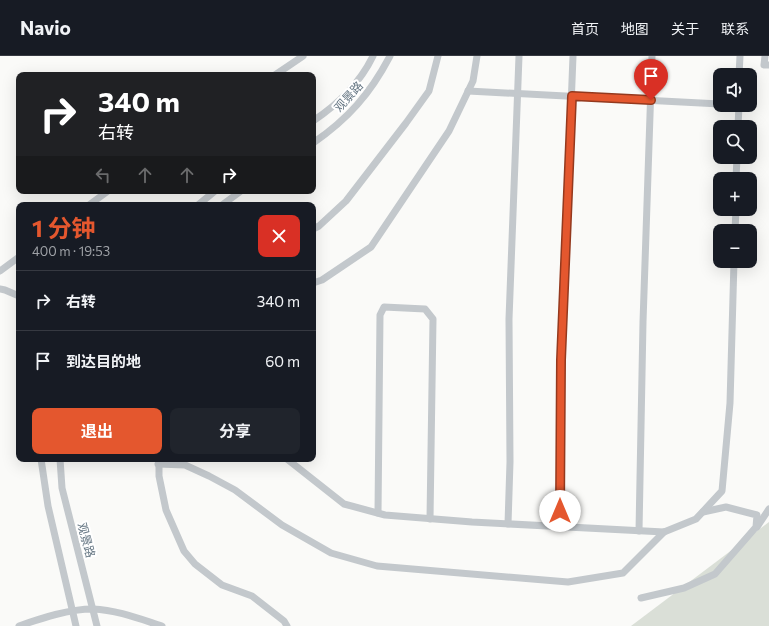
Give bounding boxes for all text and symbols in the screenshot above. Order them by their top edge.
text: Navio [20,16,71,39]
text: 首页 [571,20,599,37]
text: 地图 [621,20,649,37]
text: 关于 [671,20,699,37]
text: 联系 [721,20,749,37]
pin [634,59,668,100]
icon: arrive [640,65,662,87]
map controls [713,68,757,268]
button: sound [713,68,757,112]
street label: 观景路 [331,78,365,114]
text: 340 m [98,84,180,118]
icon: right [32,88,84,140]
button: search [713,120,757,164]
text: 右转 [98,121,134,143]
icon: left [92,164,114,186]
icon: ahead [134,164,156,186]
icon: ahead [176,164,198,186]
icon: right [218,164,240,186]
button: + [713,172,757,216]
text: 1 分钟 [32,213,95,242]
button: close [258,215,300,257]
button: − [713,224,757,268]
text: 400 m · 19:53 [32,243,110,259]
icon: right [32,290,54,312]
text: 右转 [66,292,96,310]
text: 340 m [257,292,300,310]
icon: arrive [32,350,54,372]
text: 到达目的地 [66,352,141,370]
text: 60 m [265,352,300,370]
button: 退出 [32,408,162,454]
button: 分享 [170,408,300,454]
position arrow [539,490,581,532]
street label: 观景路 [76,521,98,559]

